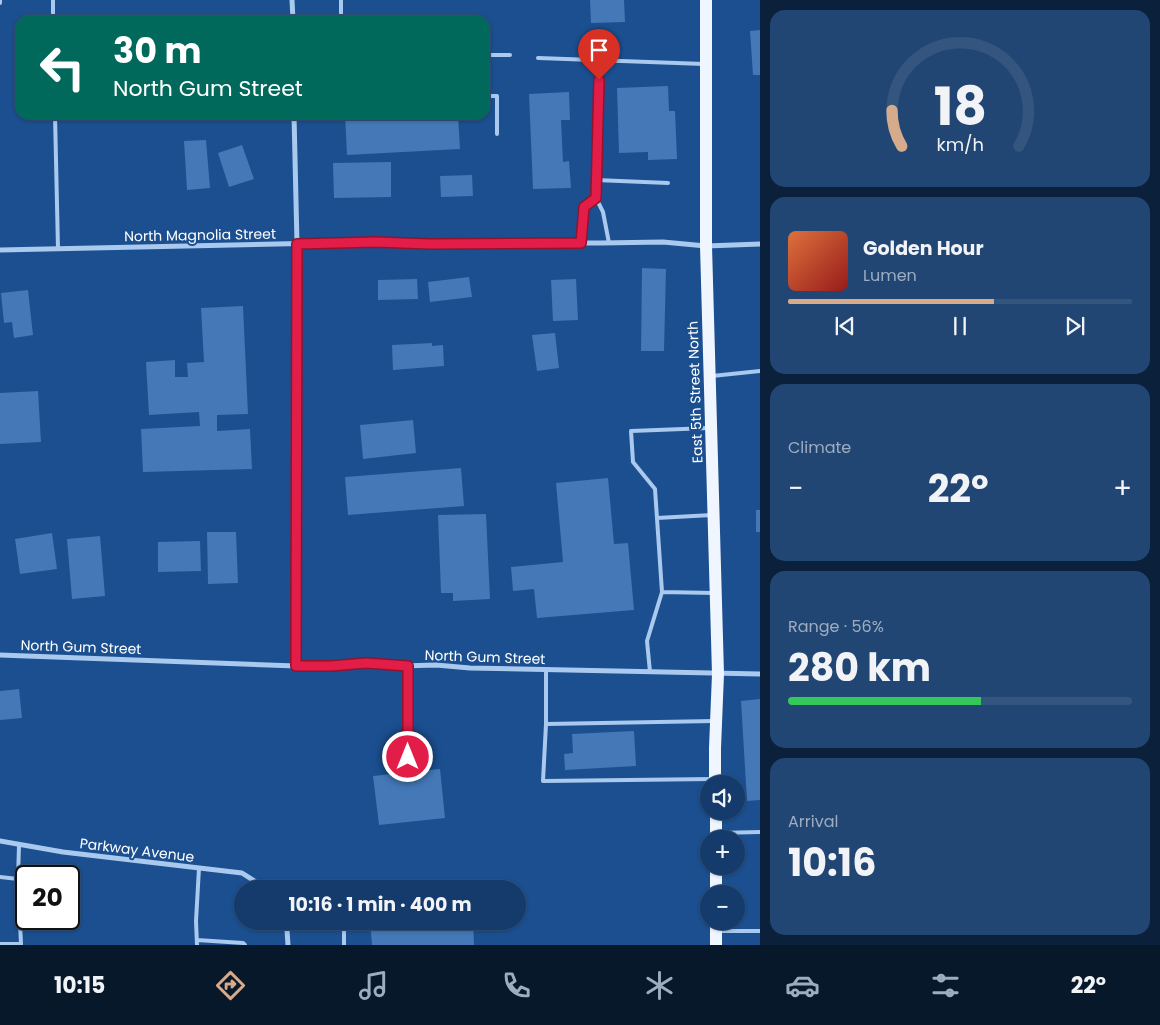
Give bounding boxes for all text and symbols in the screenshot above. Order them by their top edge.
text: 30 m [113,26,201,75]
pin [578,29,620,80]
icon: left [30,35,95,100]
icon: arrive [585,36,613,64]
text: 18 [933,70,987,143]
text: North Gum Street [113,73,303,104]
text: km/h [936,132,984,157]
street label: North Magnolia Street [124,224,276,246]
text: Golden Hour [863,235,984,262]
text: Lumen [863,264,917,287]
icon: previous [831,312,859,340]
icon: pause [946,312,974,340]
icon: next [1061,312,1089,340]
street label: East 5th Street North [683,321,707,463]
text: Climate [788,436,851,459]
text: 22° [928,462,989,515]
text: − [788,469,803,508]
text: + [1113,469,1132,508]
text: Range · 56% [788,615,884,638]
street label: North Gum Street [20,635,142,659]
text: 280 km [788,641,931,694]
street label: North Gum Street [424,645,546,669]
position arrow [381,730,433,782]
map controls [700,775,745,930]
button: sound [700,775,745,820]
text: Arrival [788,810,838,833]
button: + [700,830,745,875]
street label: Parkway Avenue [79,833,196,867]
text: 10:16 [788,836,876,889]
speed limit sign: 20 [15,865,80,930]
button: − [700,885,745,930]
text: 10:16 · 1 min · 400 m [288,891,472,918]
icon: directions [213,968,248,1003]
icon: music [356,968,391,1003]
icon: phone [499,968,534,1003]
icon: climate [642,968,677,1003]
icon: car [785,968,820,1003]
icon: filters [928,968,963,1003]
text: 10:15 [54,970,105,1001]
text: 22° [1071,970,1106,1001]

